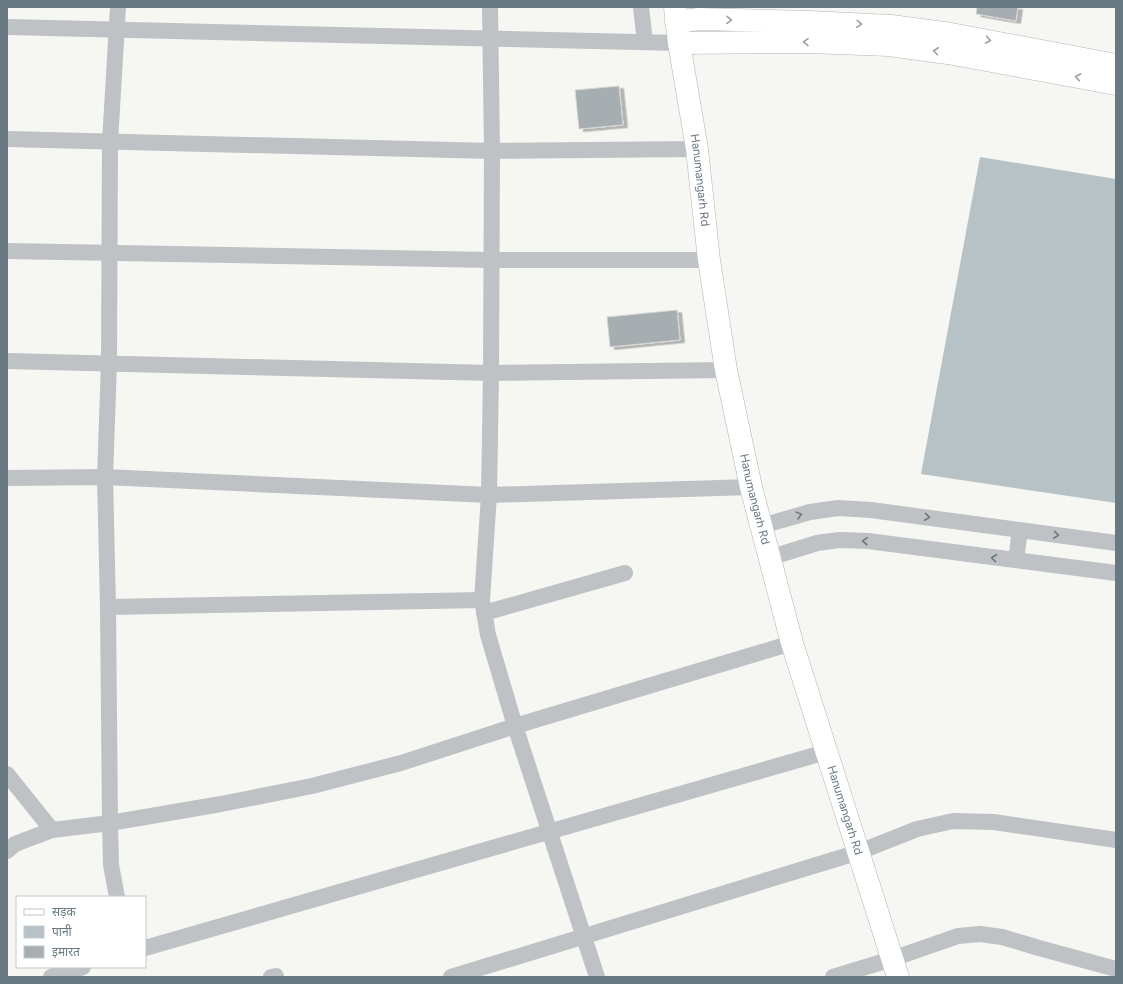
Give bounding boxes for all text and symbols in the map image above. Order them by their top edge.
one-way arrow [726,16,732,24]
one-way arrow [856,20,862,29]
one-way arrow [985,36,991,44]
one-way arrow [803,38,809,46]
one-way arrow [933,47,939,56]
one-way arrow [1075,73,1081,82]
street label: Hanumangarh Rd [688,133,712,227]
street label: Hanumangarh Rd [737,452,773,546]
one-way arrow [795,511,802,520]
one-way arrow [924,512,930,521]
one-way arrow [1053,530,1059,539]
one-way arrow [862,537,868,546]
one-way arrow [991,553,997,562]
street label: Hanumangarh Rd [824,764,866,857]
legend [16,896,146,968]
text: सड़क [52,905,77,919]
text: पानी [52,924,73,939]
text: इमारत [52,945,81,959]

